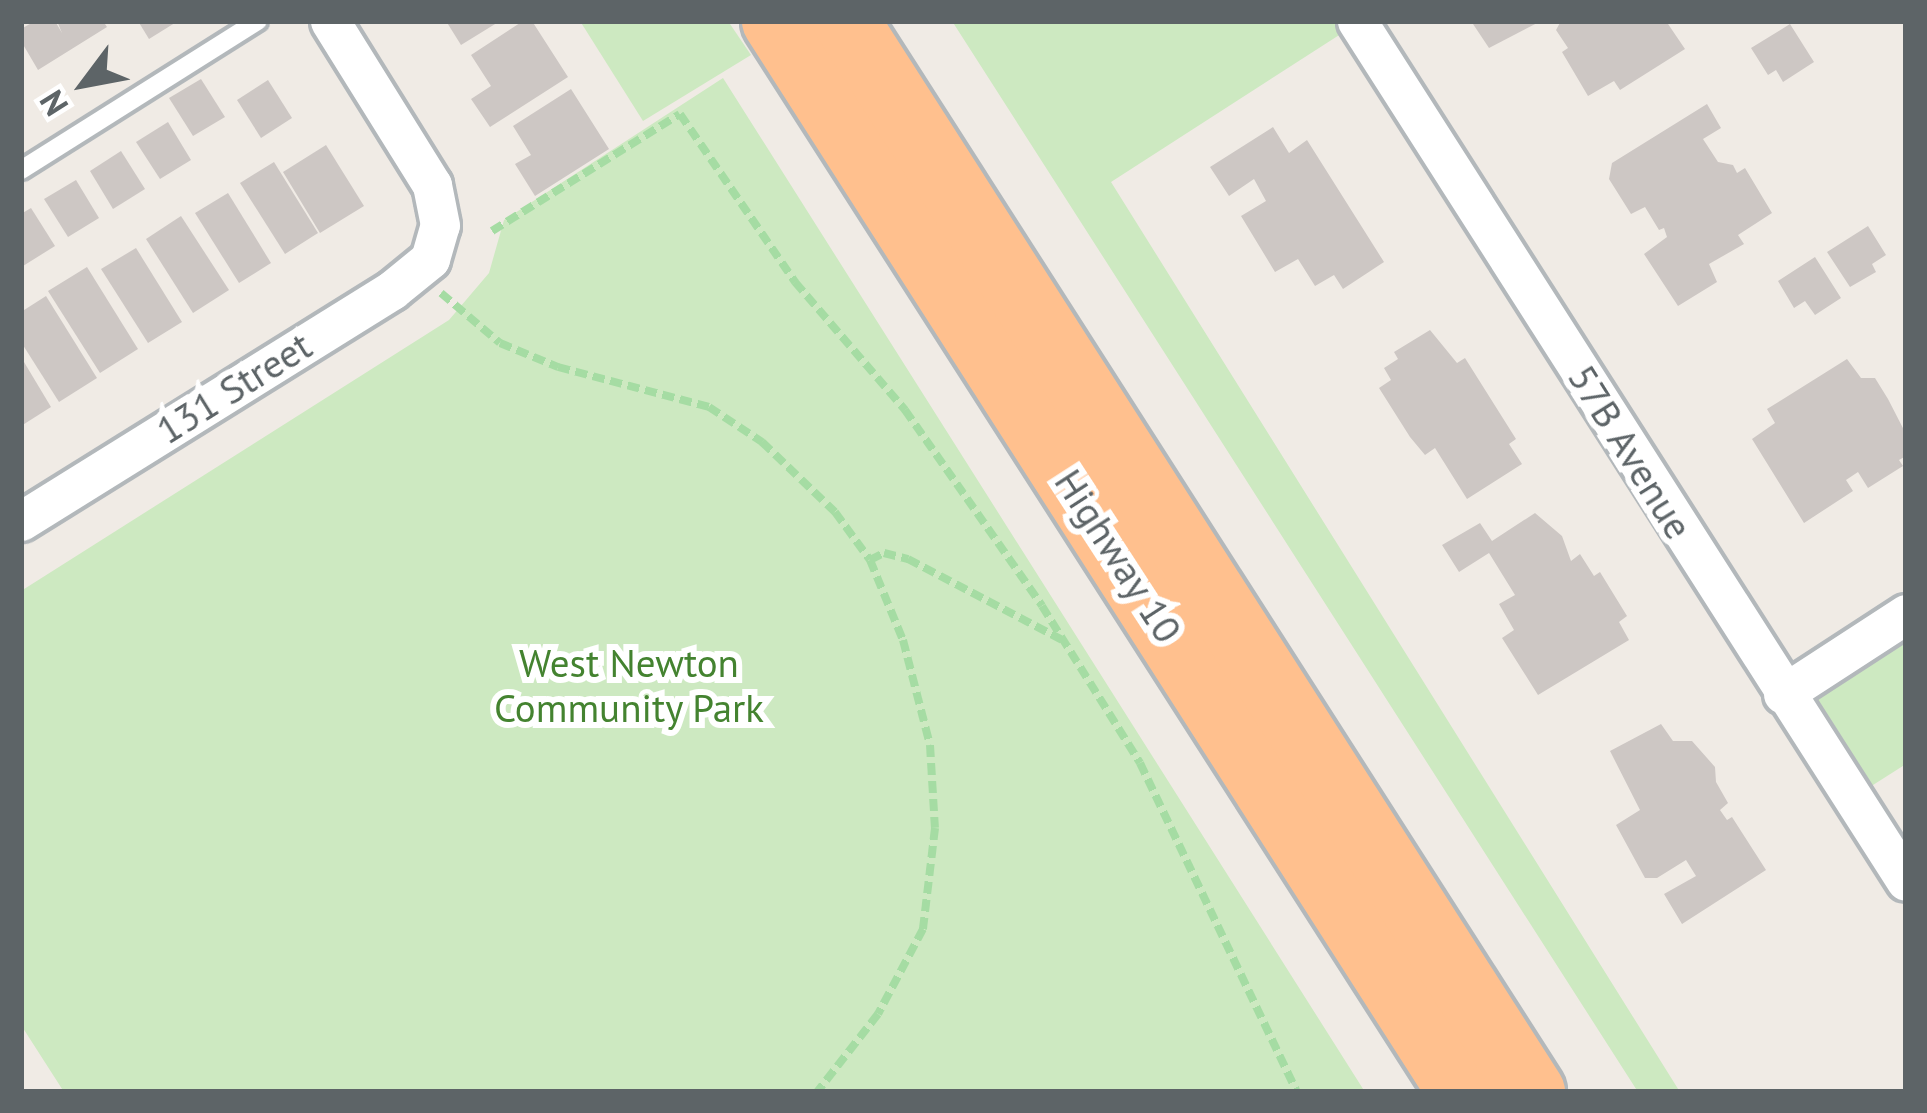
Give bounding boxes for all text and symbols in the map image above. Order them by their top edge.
north arrow [24,24,144,144]
text: N [29,83,77,124]
street label: 131 Street [148,322,320,454]
street label: 57B Avenue [1558,356,1702,548]
street label: Highway 10 [1044,460,1192,652]
park label: West Newton Community Park [493,641,765,732]

